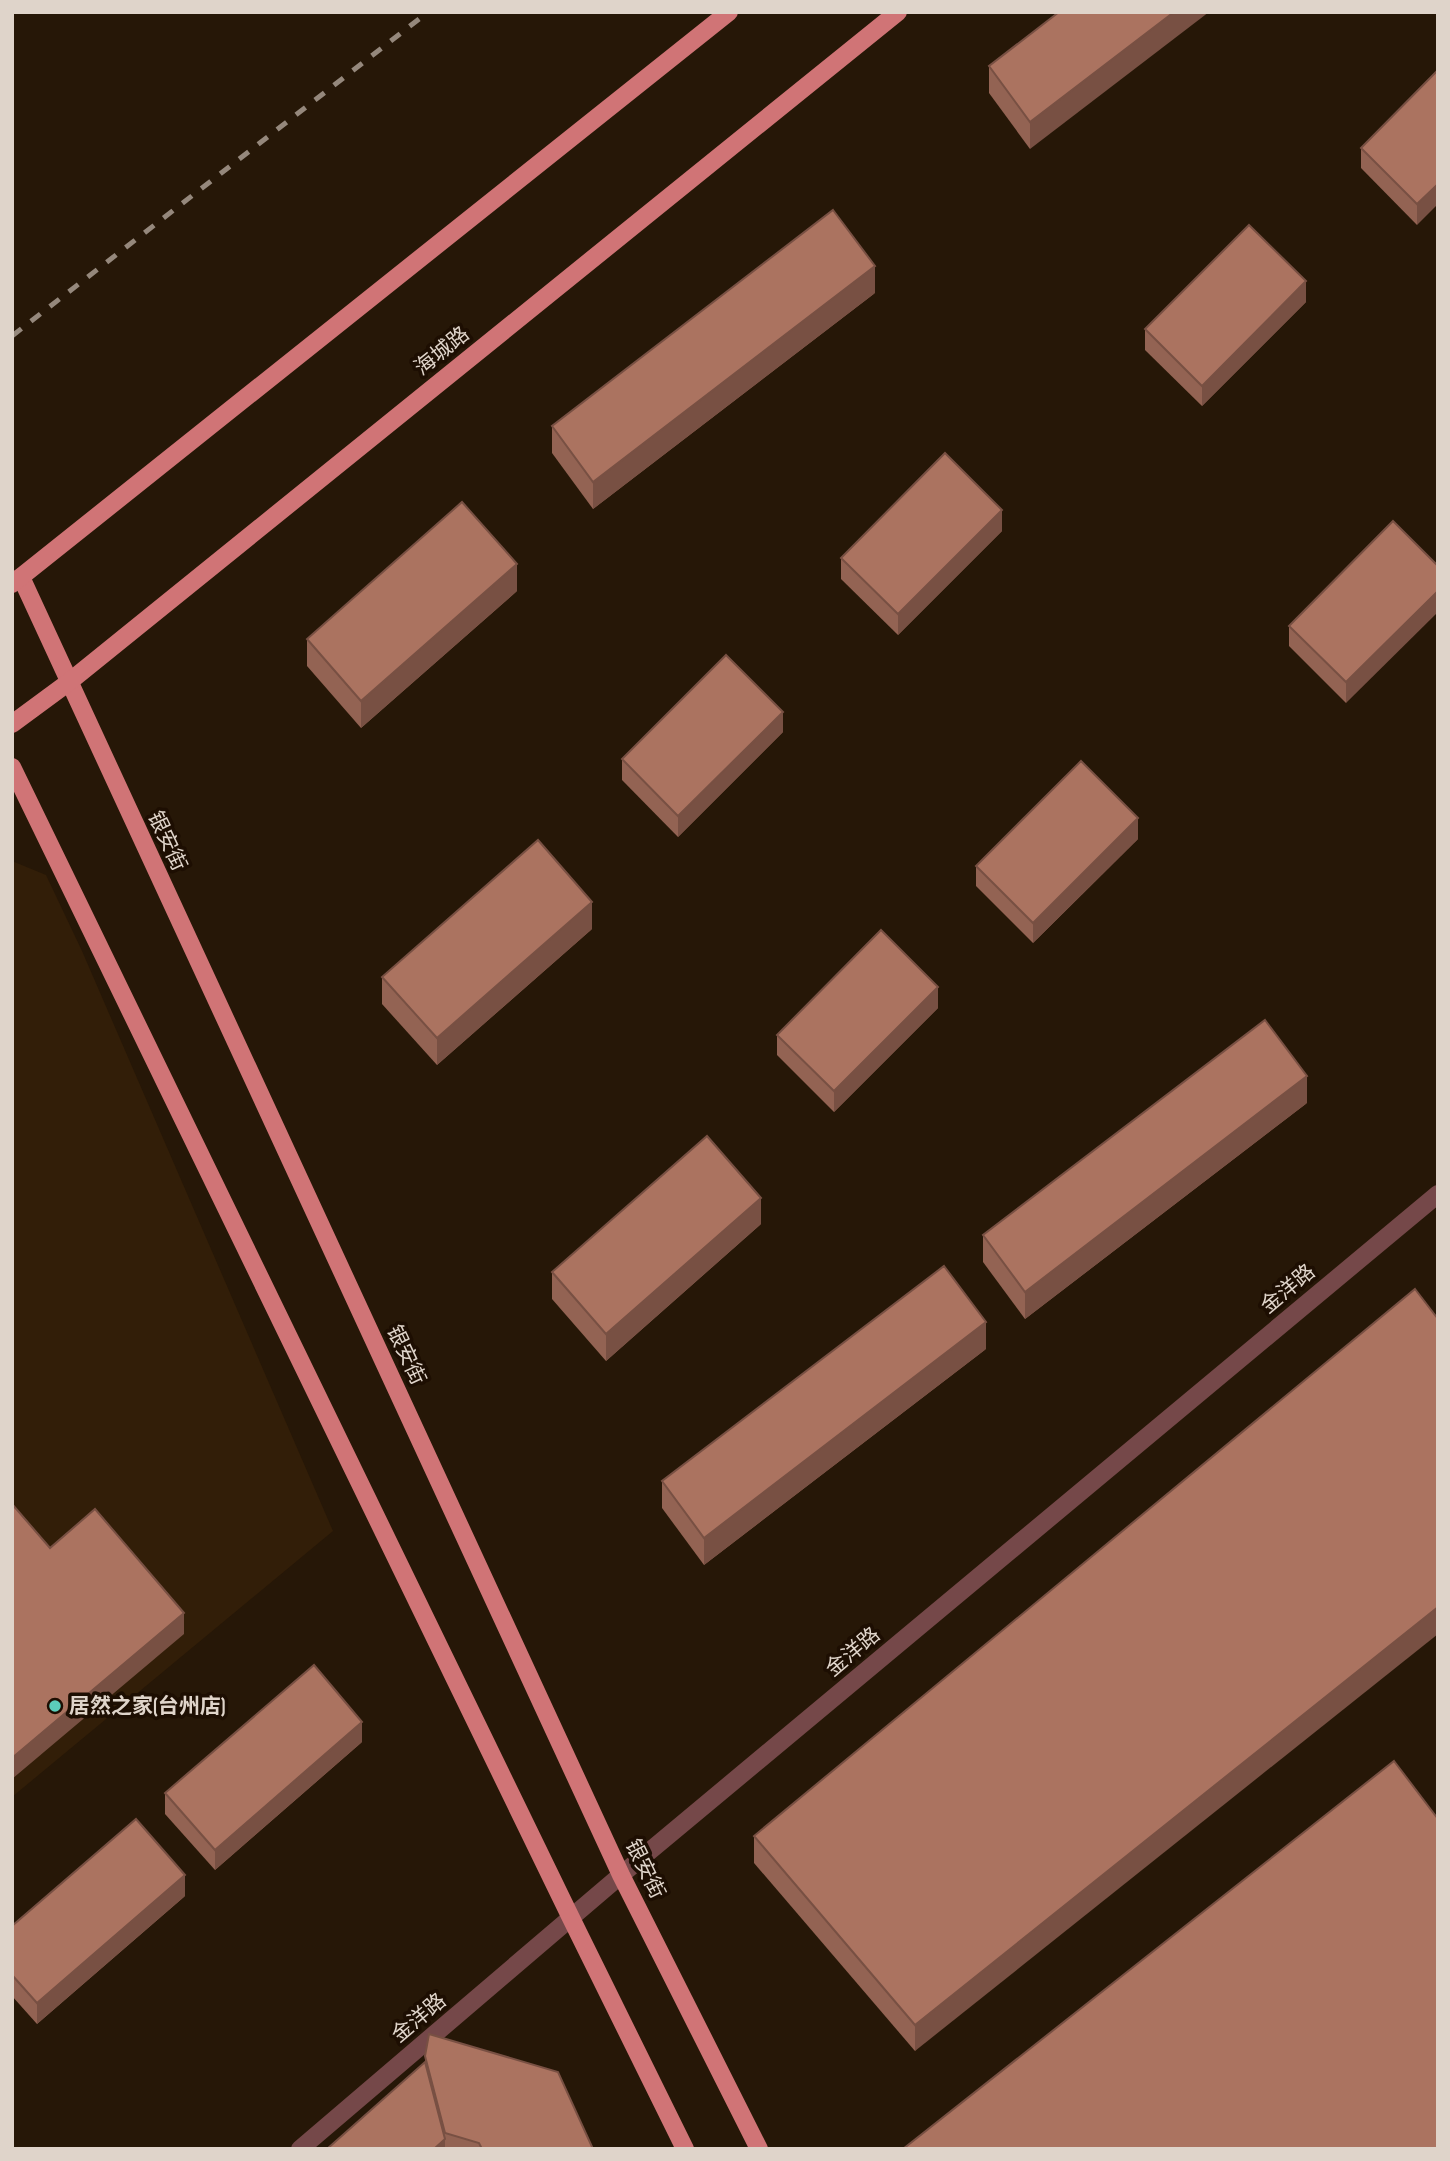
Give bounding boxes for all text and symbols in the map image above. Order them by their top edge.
street label: 海城路 [410,321,474,381]
street label: 银安街 [142,807,192,875]
street label: 金洋路 [1256,1259,1320,1319]
street label: 银安街 [381,1321,431,1389]
street label: 金洋路 [821,1622,885,1682]
place label: 居然之家(台州店) [69,1694,226,1719]
marker: 居然之家(台州店) [47,1698,63,1714]
street label: 银安街 [620,1835,670,1903]
street label: 金洋路 [387,1988,451,2048]

